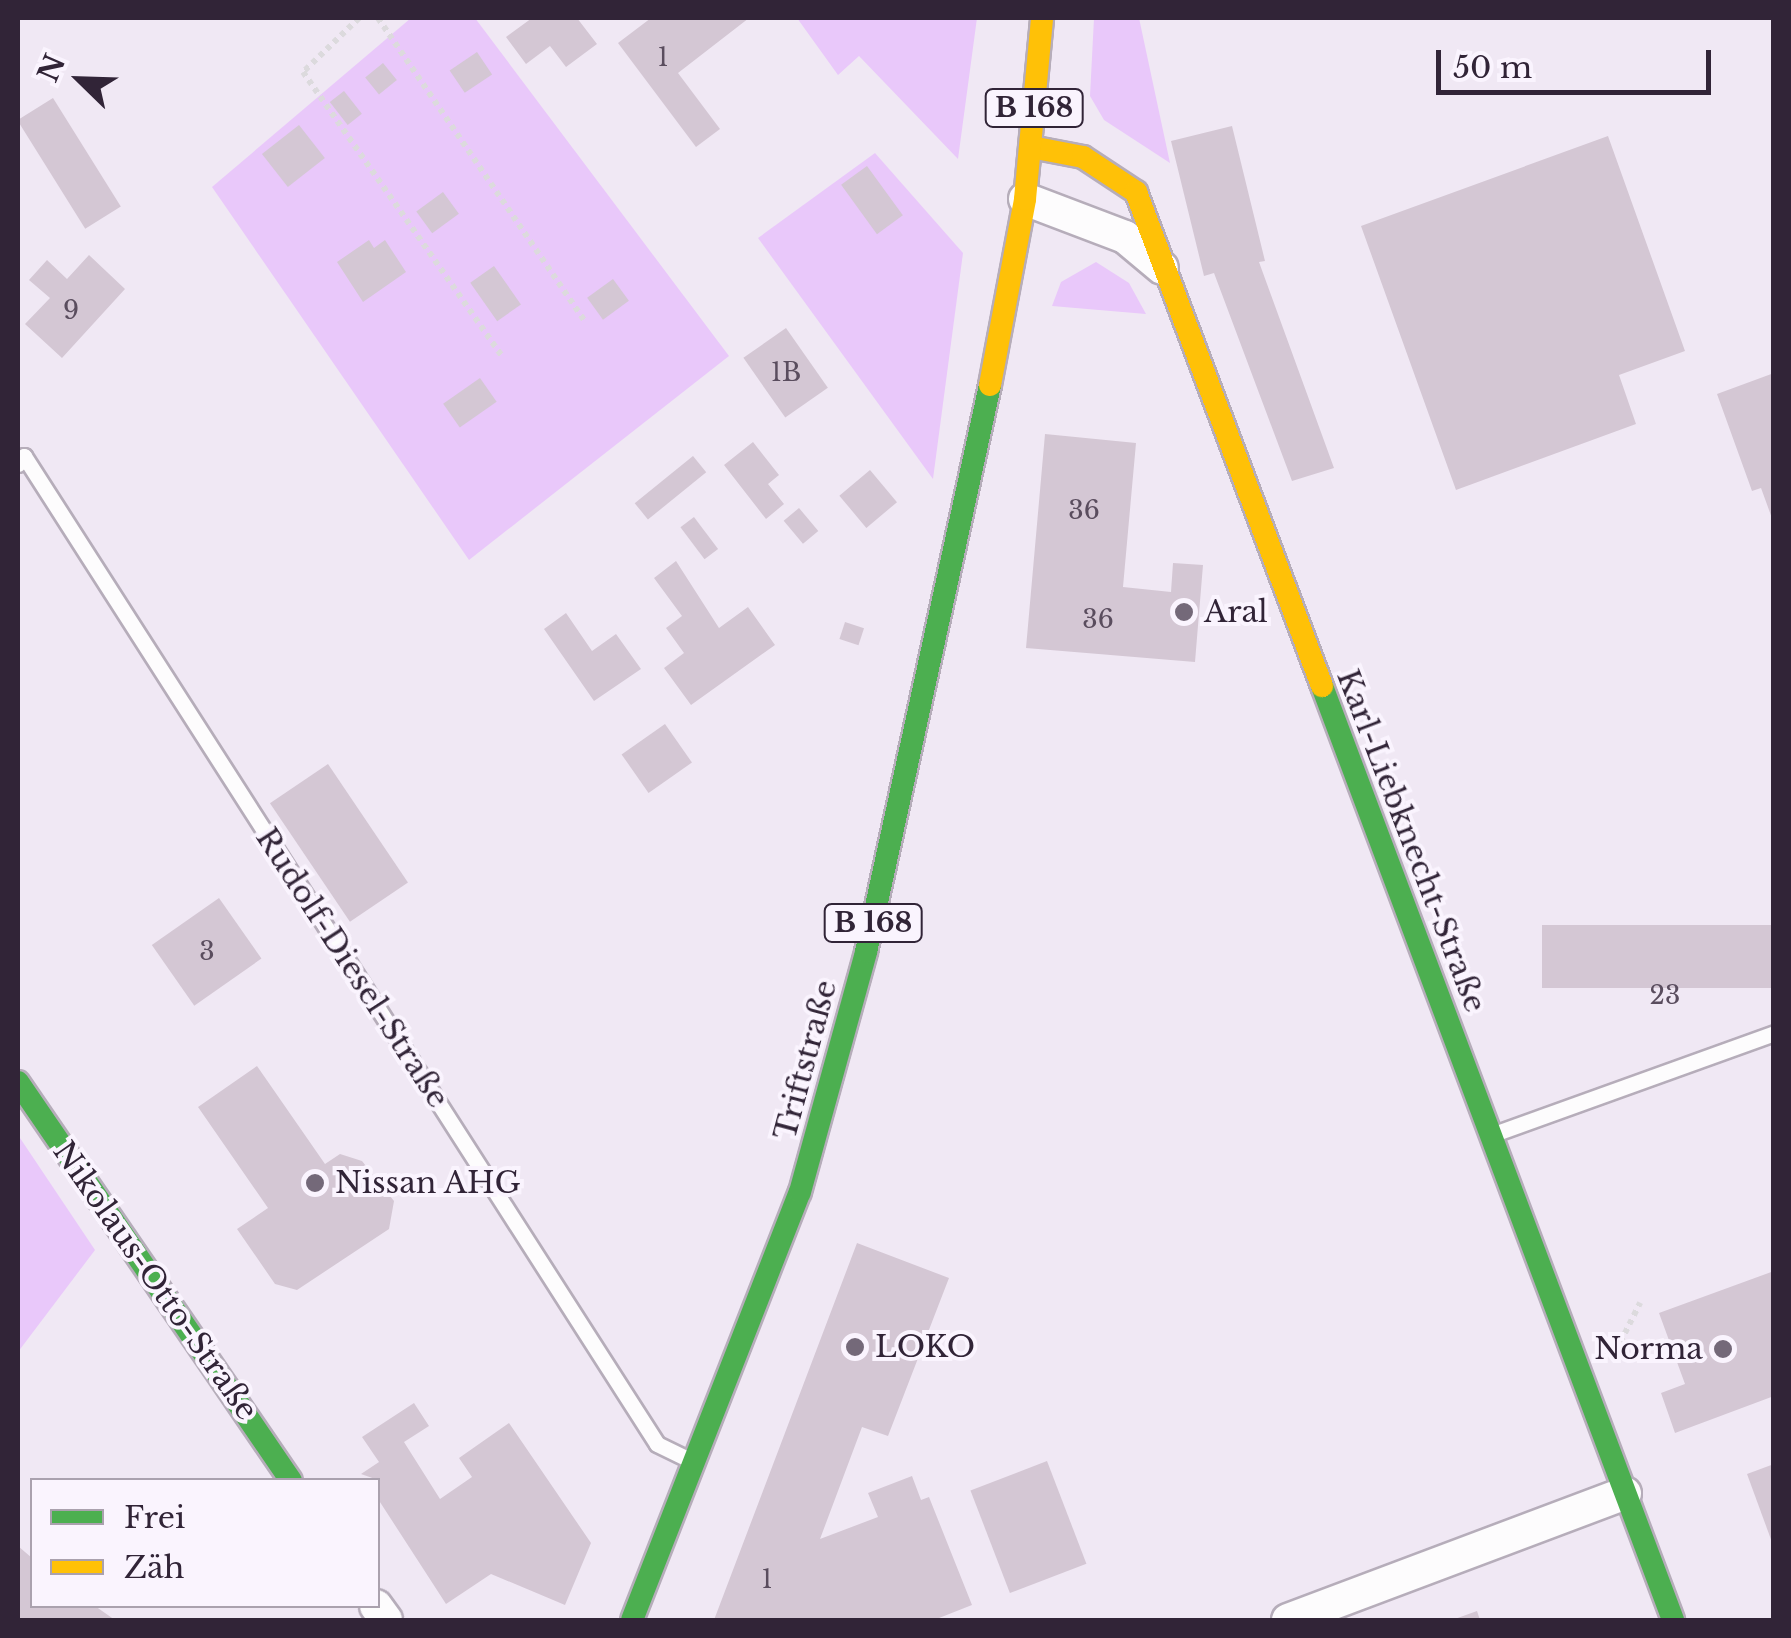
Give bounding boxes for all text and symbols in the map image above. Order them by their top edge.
north arrow [30,30,130,130]
scale bar [1441,30,1716,92]
house number: 1 [657,43,669,73]
text: N [31,49,73,87]
text: 50 m [1453,49,1532,86]
road number: B 168 [984,85,1084,131]
house number: 9 [63,296,79,326]
house number: 1B [771,358,801,388]
house number: 36 [1068,496,1100,526]
place label: Aral [1204,594,1268,630]
marker: Aral [1173,601,1195,623]
house number: 36 [1082,605,1114,635]
street label: Karl-Liebknecht-Straße [1329,665,1493,1017]
street label: Rudolf-Diesel-Straße [248,821,456,1115]
road number: B 168 [823,900,923,946]
house number: 3 [199,937,215,967]
street label: Triftstraße [767,976,845,1144]
house number: 23 [1650,981,1680,1011]
street label: Nikolaus-Otto-Straße [45,1135,265,1427]
place label: Nissan AHG [335,1165,522,1201]
marker: Nissan AHG [304,1172,326,1194]
place label: LOKO [875,1329,975,1365]
place label: Norma [1594,1331,1703,1367]
marker: LOKO [844,1336,866,1358]
marker: Norma [1712,1338,1734,1360]
legend [30,1478,380,1608]
text: Frei [124,1499,185,1536]
text: Zäh [124,1549,184,1586]
house number: 1 [761,1565,773,1595]

